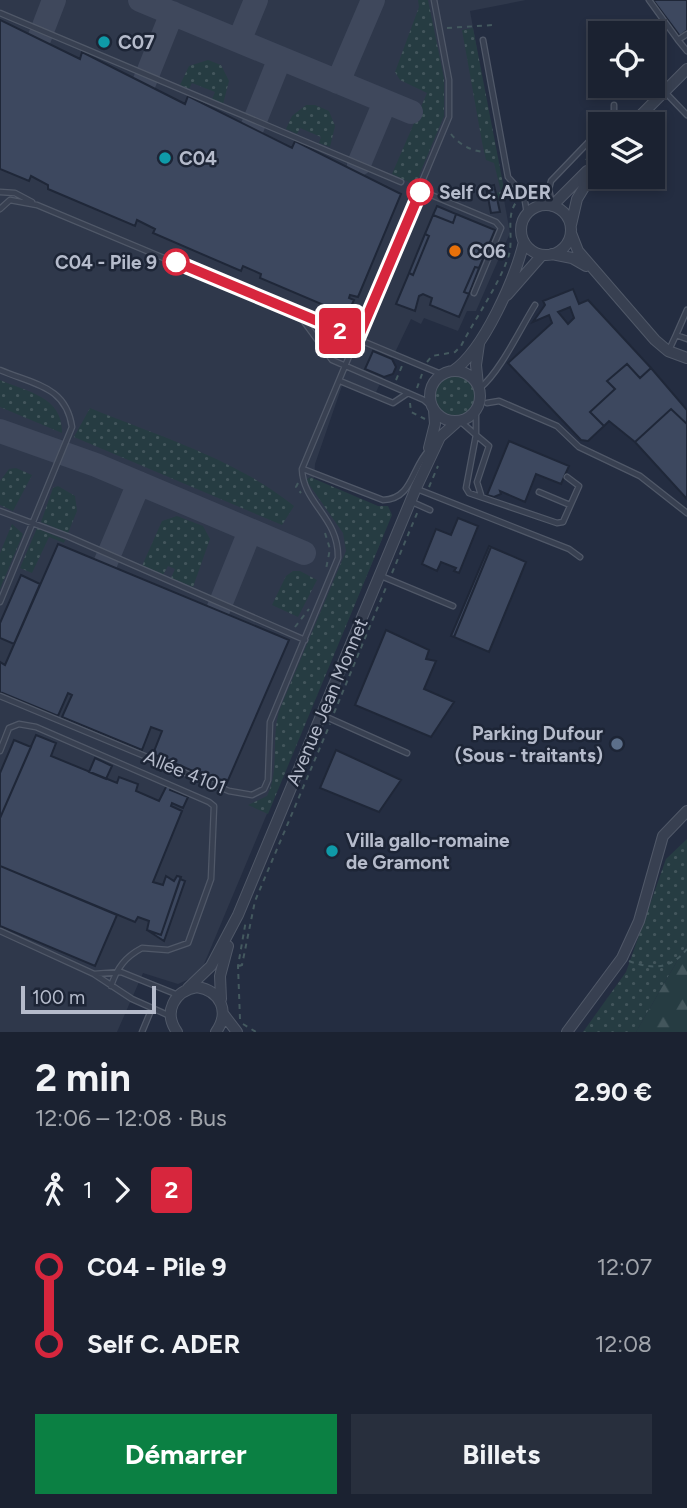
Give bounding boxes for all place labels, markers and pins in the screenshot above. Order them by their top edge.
place label: C07 [118,31,155,54]
marker: C07 [96,34,112,50]
place label: C04 [179,147,217,170]
marker: C04 [157,150,173,166]
marker: Self C. ADER [407,179,433,205]
place label: Self C. ADER [439,181,551,204]
place label: C06 [469,240,506,263]
marker: C06 [447,243,463,259]
marker: C04 - Pile 9 [163,249,189,275]
place label: C04 - Pile 9 [55,251,157,274]
place label: Parking Dufour (Sous - traitants) [455,722,603,767]
marker: Parking Dufour (Sous - traitants) [609,736,625,752]
place label: Villa gallo-romaine de Gramont [346,829,510,874]
marker: Villa gallo-romaine de Gramont [324,843,340,859]

